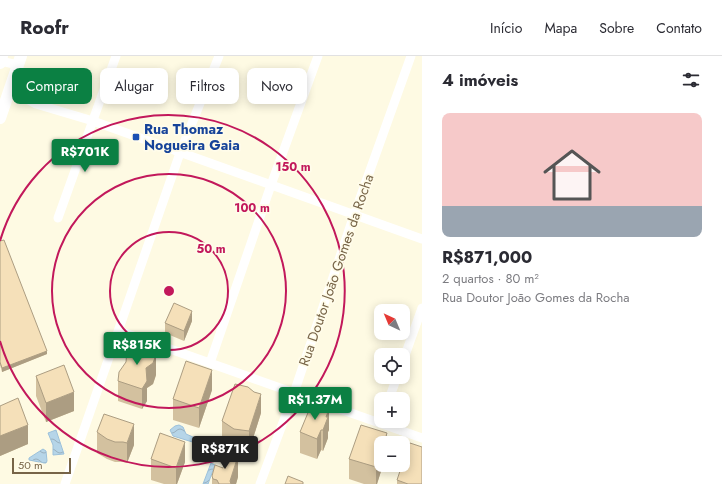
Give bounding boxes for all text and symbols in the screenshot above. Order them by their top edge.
text: Roofr [20,14,69,41]
text: Início [490,18,522,38]
text: Mapa [544,18,577,38]
text: Sobre [599,18,634,38]
text: Contato [656,18,702,38]
chip: Comprar [12,68,92,104]
chip: Alugar [100,68,168,104]
chip: Filtros [176,68,239,104]
chip: Novo [247,68,307,104]
text: 4 imóveis [442,68,518,92]
icon: filters [680,69,702,91]
place label: Rua Thomaz Nogueira Gaia [144,119,240,155]
marker: Rua Thomaz Nogueira Gaia [131,132,141,142]
pin: R$701K [52,139,118,173]
icon: home [536,139,608,211]
text: R$701K [61,142,109,161]
text: 150 m [275,158,311,176]
street label: Rua Doutor João Gomes da Rocha [294,171,378,369]
text: 100 m [234,199,270,217]
text: 50 m [196,240,226,258]
text: R$871,000 [442,245,532,269]
text: 2 quartos · 80 m² [442,269,539,288]
centre of rings [162,284,176,298]
text: Rua Doutor João Gomes da Rocha [442,288,630,307]
north arrow [374,304,410,340]
map controls [374,304,410,472]
pin: R$815K [104,332,170,366]
text: R$815K [113,335,161,354]
button: locate [374,348,410,384]
pin: R$1.37M [278,387,352,421]
text: R$1.37M [288,390,342,409]
button: + [374,392,410,428]
pin: R$871K [192,436,258,470]
button: − [374,436,410,472]
text: R$871K [201,439,249,458]
scale bar [12,456,71,475]
text: 50 m [18,457,43,473]

